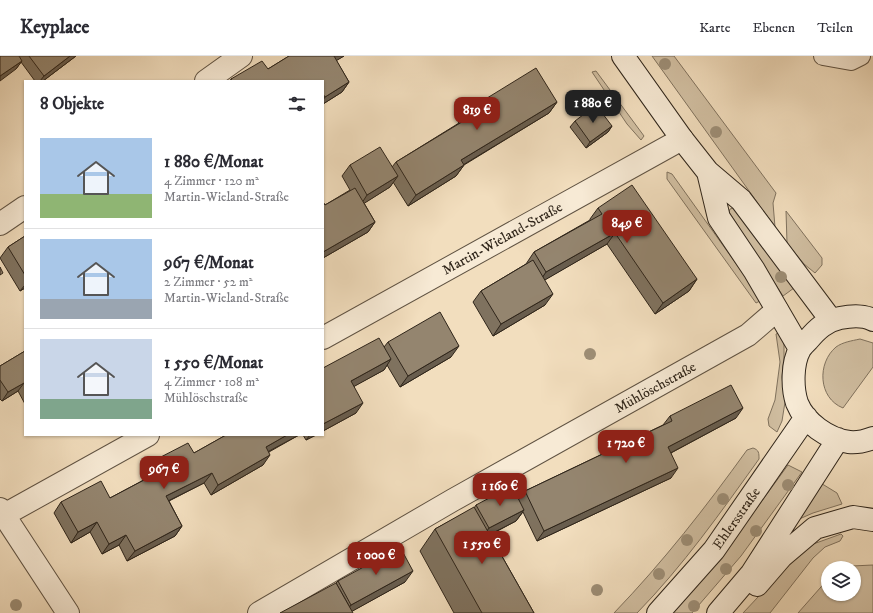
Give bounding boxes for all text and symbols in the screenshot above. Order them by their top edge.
text: Keyplace [20,16,89,39]
text: Karte [699,19,730,37]
text: Ebenen [752,19,795,37]
text: Teilen [817,19,853,37]
pin: 1 880 € [556,90,630,124]
text: 8 Objekte [40,93,104,115]
icon: filters [286,93,308,115]
text: 1 880 € [574,95,612,111]
pin: 819 € [449,97,505,131]
text: 819 € [463,102,491,118]
text: 1 880 €/Monat [164,151,263,173]
icon: home [72,154,120,202]
text: 4 Zimmer · 120 m² [164,173,259,189]
text: Martin-Wieland-Straße [164,189,289,205]
street label: Martin-Wieland-Straße [439,198,566,279]
pin: 849 € [599,210,655,244]
text: 849 € [612,215,642,231]
text: 967 €/Monat [164,252,254,274]
icon: home [72,255,120,303]
text: 2 Zimmer · 52 m² [164,274,253,290]
text: Martin-Wieland-Straße [164,290,289,306]
text: 1 550 €/Monat [164,352,263,374]
icon: home [72,355,120,403]
street label: Mühlöschstraße [612,358,700,418]
text: 4 Zimmer · 108 m² [164,374,259,390]
text: Mühlöschstraße [164,390,248,406]
pin: 1 720 € [589,430,663,464]
text: 1 720 € [607,435,645,451]
pin: 967 € [136,456,192,490]
text: 967 € [149,461,179,477]
pin: 1 160 € [463,473,537,507]
text: 1 160 € [482,478,518,494]
street label: Ehlersstraße [709,484,765,553]
pin: 1 550 € [445,531,519,565]
text: 1 550 € [463,536,501,552]
pin: 1 000 € [339,542,413,576]
text: 1 000 € [357,547,395,563]
map controls [821,561,861,601]
button: layers [821,561,861,601]

